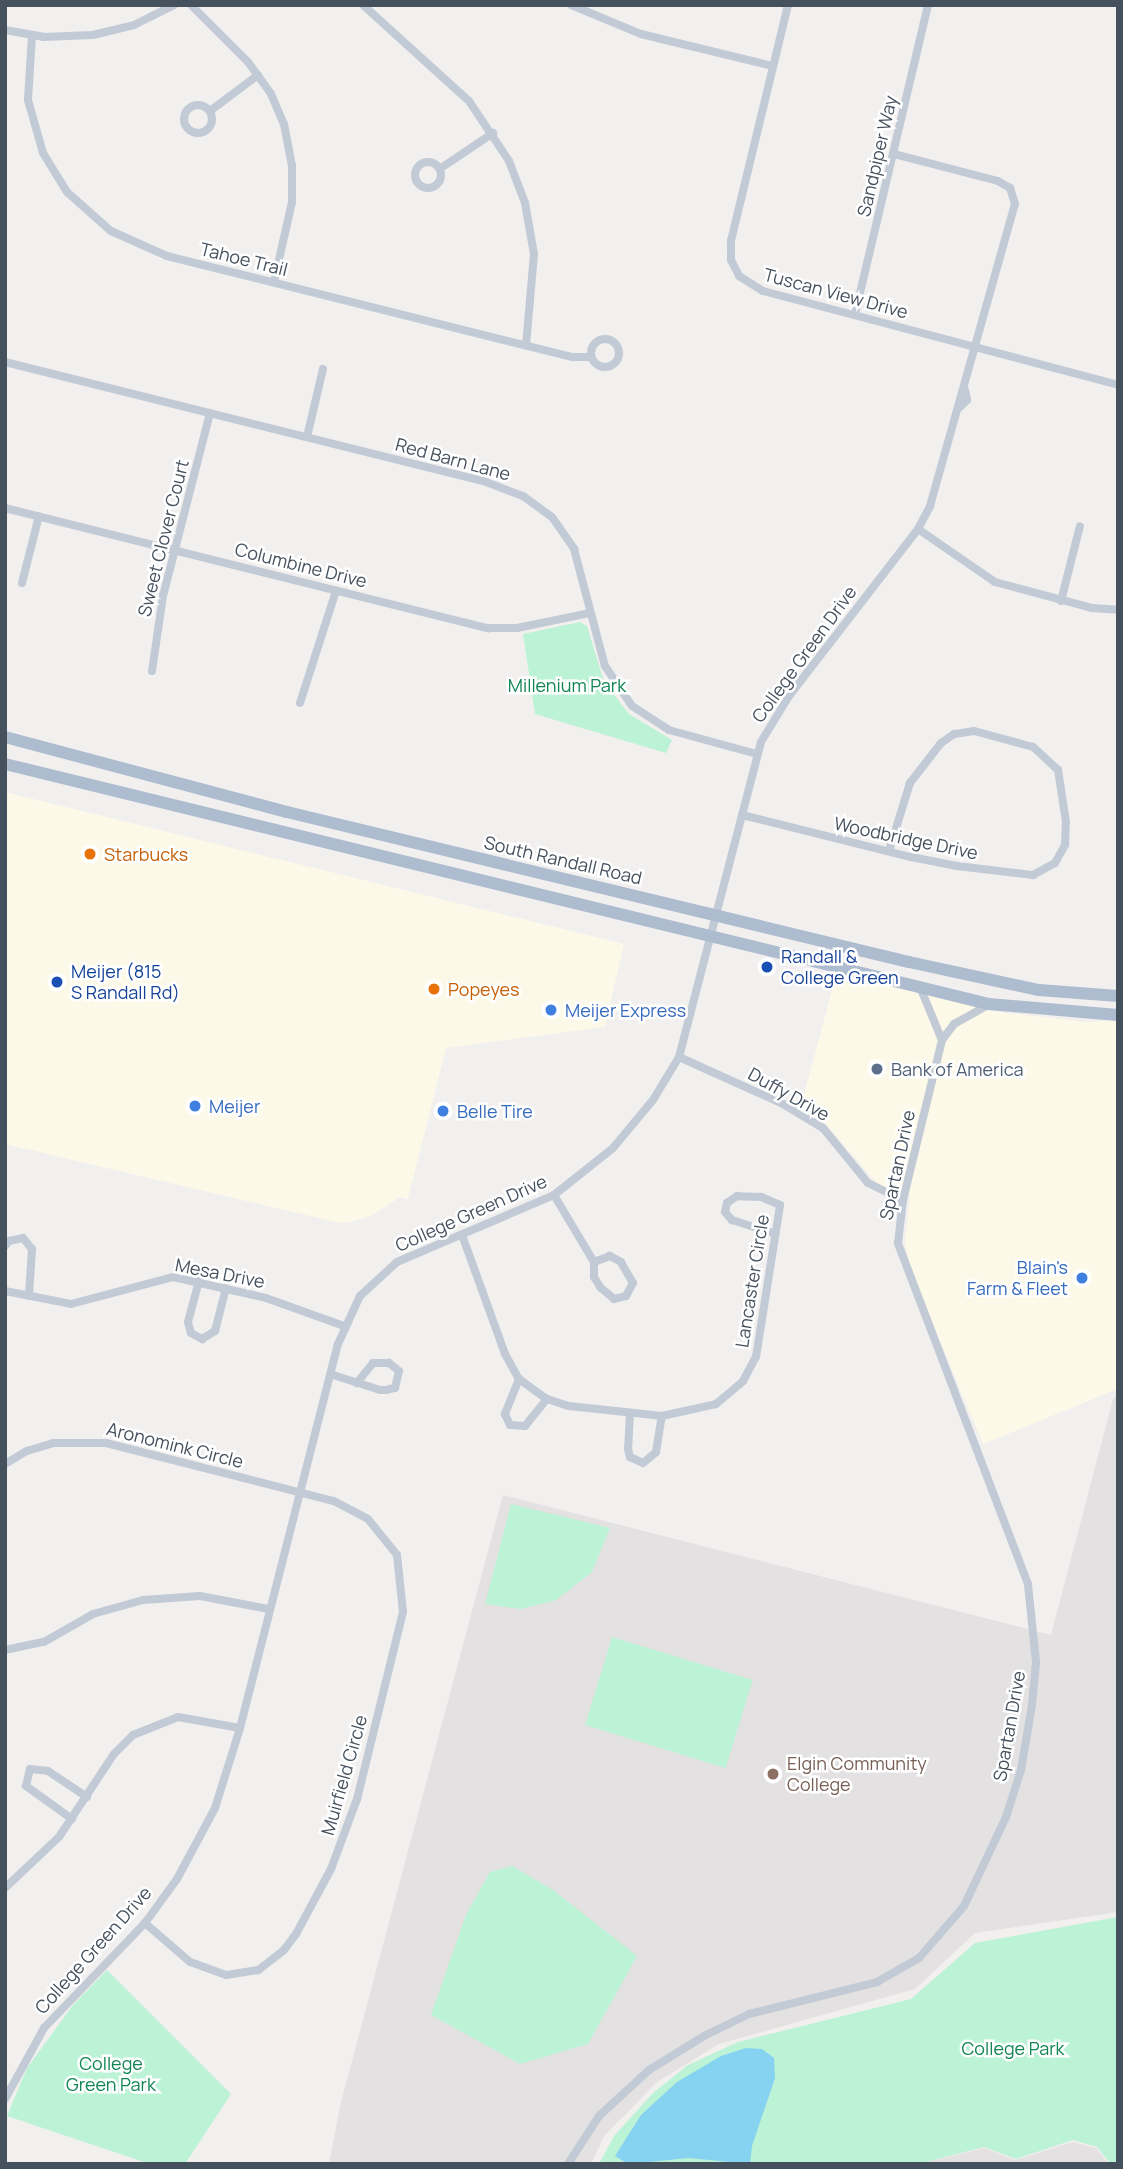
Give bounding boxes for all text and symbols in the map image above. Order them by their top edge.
street label: Sandpiper Way [853,93,901,219]
street label: Tahoe Trail [198,238,290,280]
street label: Tuscan View Drive [761,263,911,323]
street label: Red Barn Lane [393,433,513,485]
street label: Sweet Clover Court [133,457,193,619]
street label: Columbine Drive [233,538,369,592]
street label: College Green Drive [747,582,861,726]
park label: Millenium Park [508,674,626,696]
street label: Woodbridge Drive [832,812,980,864]
street label: South Randall Road [482,831,644,889]
place label: Starbucks [104,843,188,865]
marker: Starbucks [82,846,98,862]
place label: Randall & College Green [781,946,899,988]
marker: Randall & College Green [759,959,775,975]
place label: Meijer (815 S Randall Rd) [71,961,180,1004]
marker: Meijer (815 S Randall Rd) [49,974,65,990]
place label: Popeyes [448,978,520,1000]
marker: Popeyes [426,981,442,997]
place label: Meijer Express [565,999,686,1021]
marker: Meijer Express [543,1002,559,1018]
place label: Bank of America [891,1058,1024,1080]
marker: Bank of America [869,1061,885,1077]
street label: Duffy Drive [744,1063,834,1125]
place label: Meijer [209,1095,260,1117]
marker: Meijer [187,1098,203,1114]
place label: Belle Tire [457,1100,533,1122]
marker: Belle Tire [435,1103,451,1119]
street label: Spartan Drive [875,1108,919,1222]
street label: College Green Drive [392,1170,550,1256]
street label: Lancaster Circle [731,1213,773,1349]
street label: Mesa Drive [173,1254,267,1292]
place label: Blain's Farm & Fleet [967,1257,1068,1300]
marker: Blain's Farm & Fleet [1074,1270,1090,1286]
street label: Aronomink Circle [104,1418,246,1472]
street label: Spartan Drive [989,1669,1029,1783]
street label: Muirfield Circle [317,1712,371,1838]
place label: Elgin Community College [787,1753,927,1796]
marker: Elgin Community College [765,1766,781,1782]
street label: College Green Drive [30,1882,156,2018]
park label: College Park [961,2037,1065,2059]
park label: College Green Park [66,2053,156,2096]

